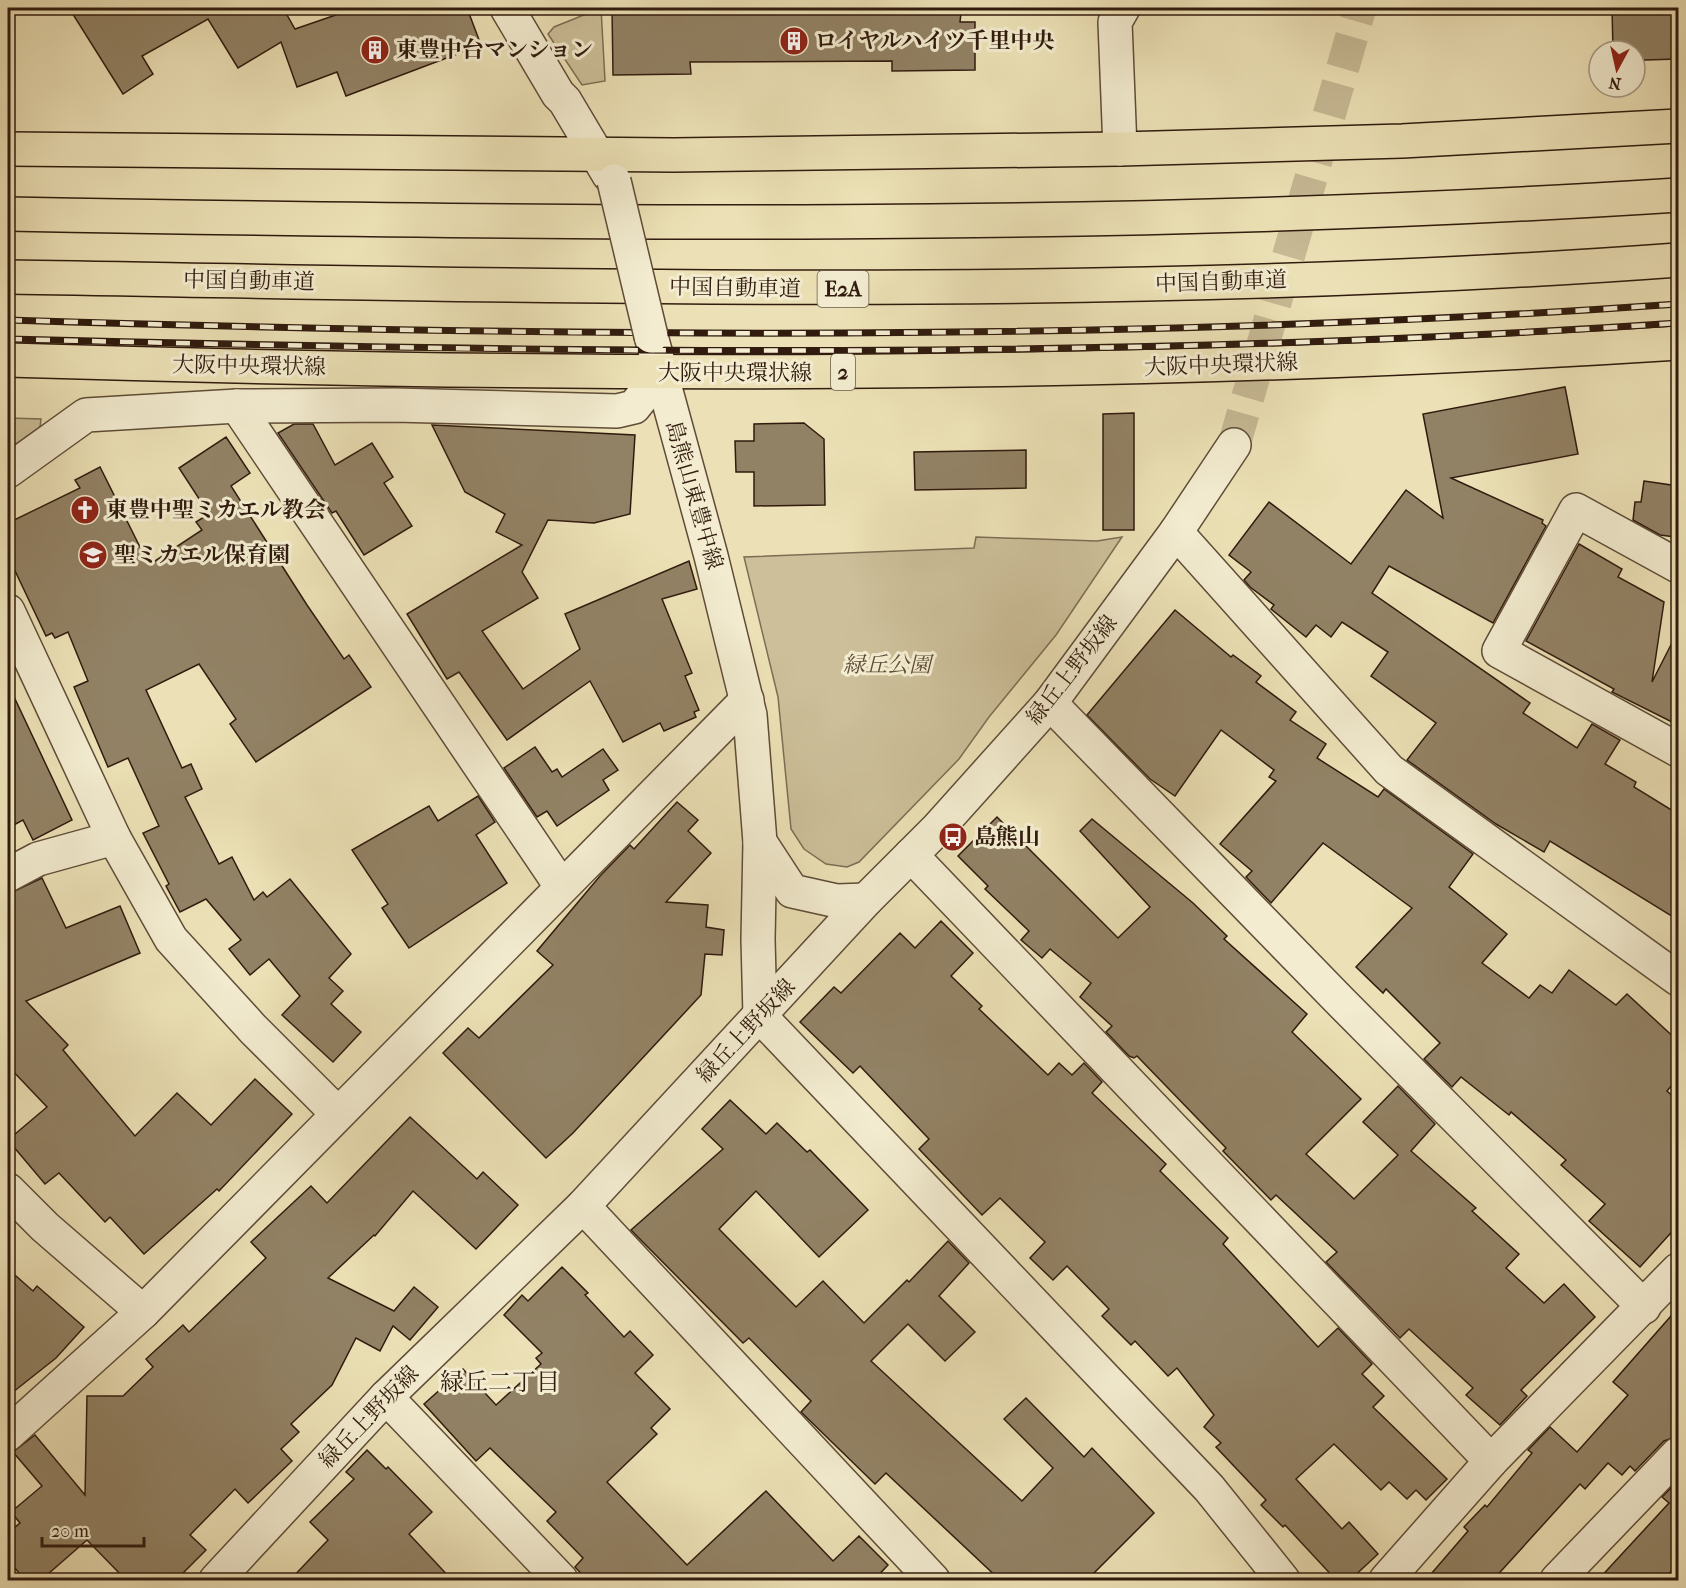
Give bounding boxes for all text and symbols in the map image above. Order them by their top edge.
building icon: ロイヤルハイツ千里中央 [778,25,810,57]
place label: ロイヤルハイツ千里中央 [815,28,1055,54]
building icon: 東豊中台マンション [359,34,391,66]
place label: 東豊中台マンション [396,37,593,63]
north arrow [1587,39,1647,99]
text: N [1607,73,1622,94]
street label: 中国自動車道 [183,267,315,295]
street label: 中国自動車道 [1155,267,1287,297]
road number: E2A [818,271,868,307]
street label: 中国自動車道 [669,274,801,302]
street label: 大阪中央環状線 [1144,349,1298,381]
street label: 大阪中央環状線 [172,352,326,380]
road number: 2 [831,354,855,390]
street label: 大阪中央環状線 [658,360,812,386]
street label: 島熊山東豊中線 [660,417,728,573]
church icon: 東豊中聖ミカエル教会 [69,494,101,526]
place label: 東豊中聖ミカエル教会 [106,497,326,523]
school or university icon: 聖ミカエル保育園 [77,539,109,571]
place label: 聖ミカエル保育園 [114,542,290,568]
street label: 緑丘上野坂線 [1021,610,1123,730]
park label: 緑丘公園 [843,652,934,678]
bus stop icon: 島熊山 [937,821,969,853]
place label: 島熊山 [974,824,1040,850]
street label: 緑丘上野坂線 [691,974,801,1088]
street label: 緑丘上野坂線 [314,1360,424,1474]
district label: 緑丘二丁目 [440,1368,560,1396]
scale bar [42,1510,144,1548]
text: 20 m [51,1521,89,1542]

